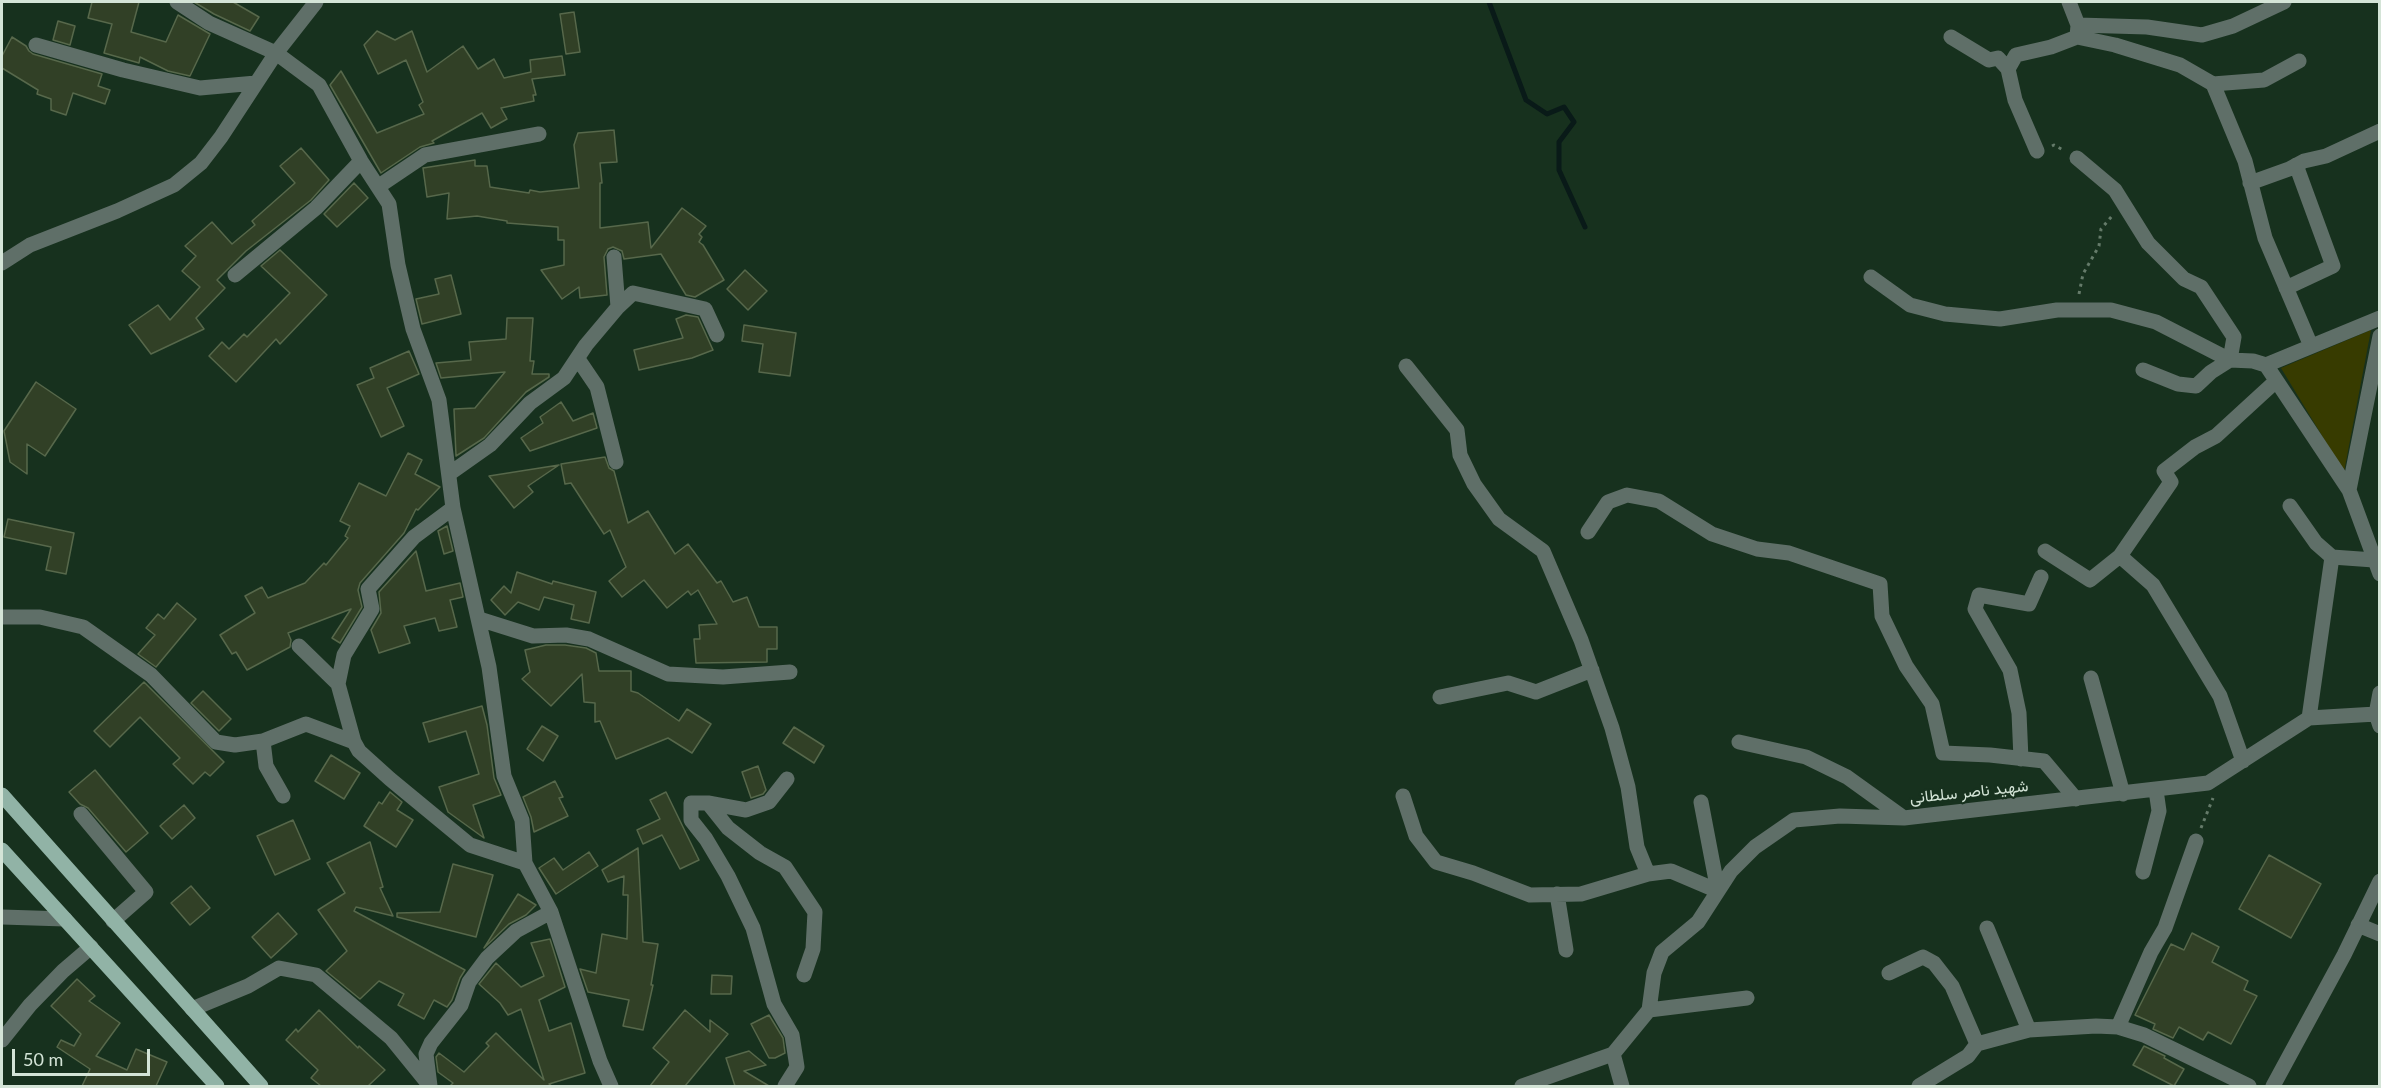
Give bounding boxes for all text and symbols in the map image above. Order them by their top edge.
street label: شهید ناصر سلطانی [1909,776,2029,808]
scale bar [15,1037,153,1075]
text: 50 m [23,1048,63,1070]

